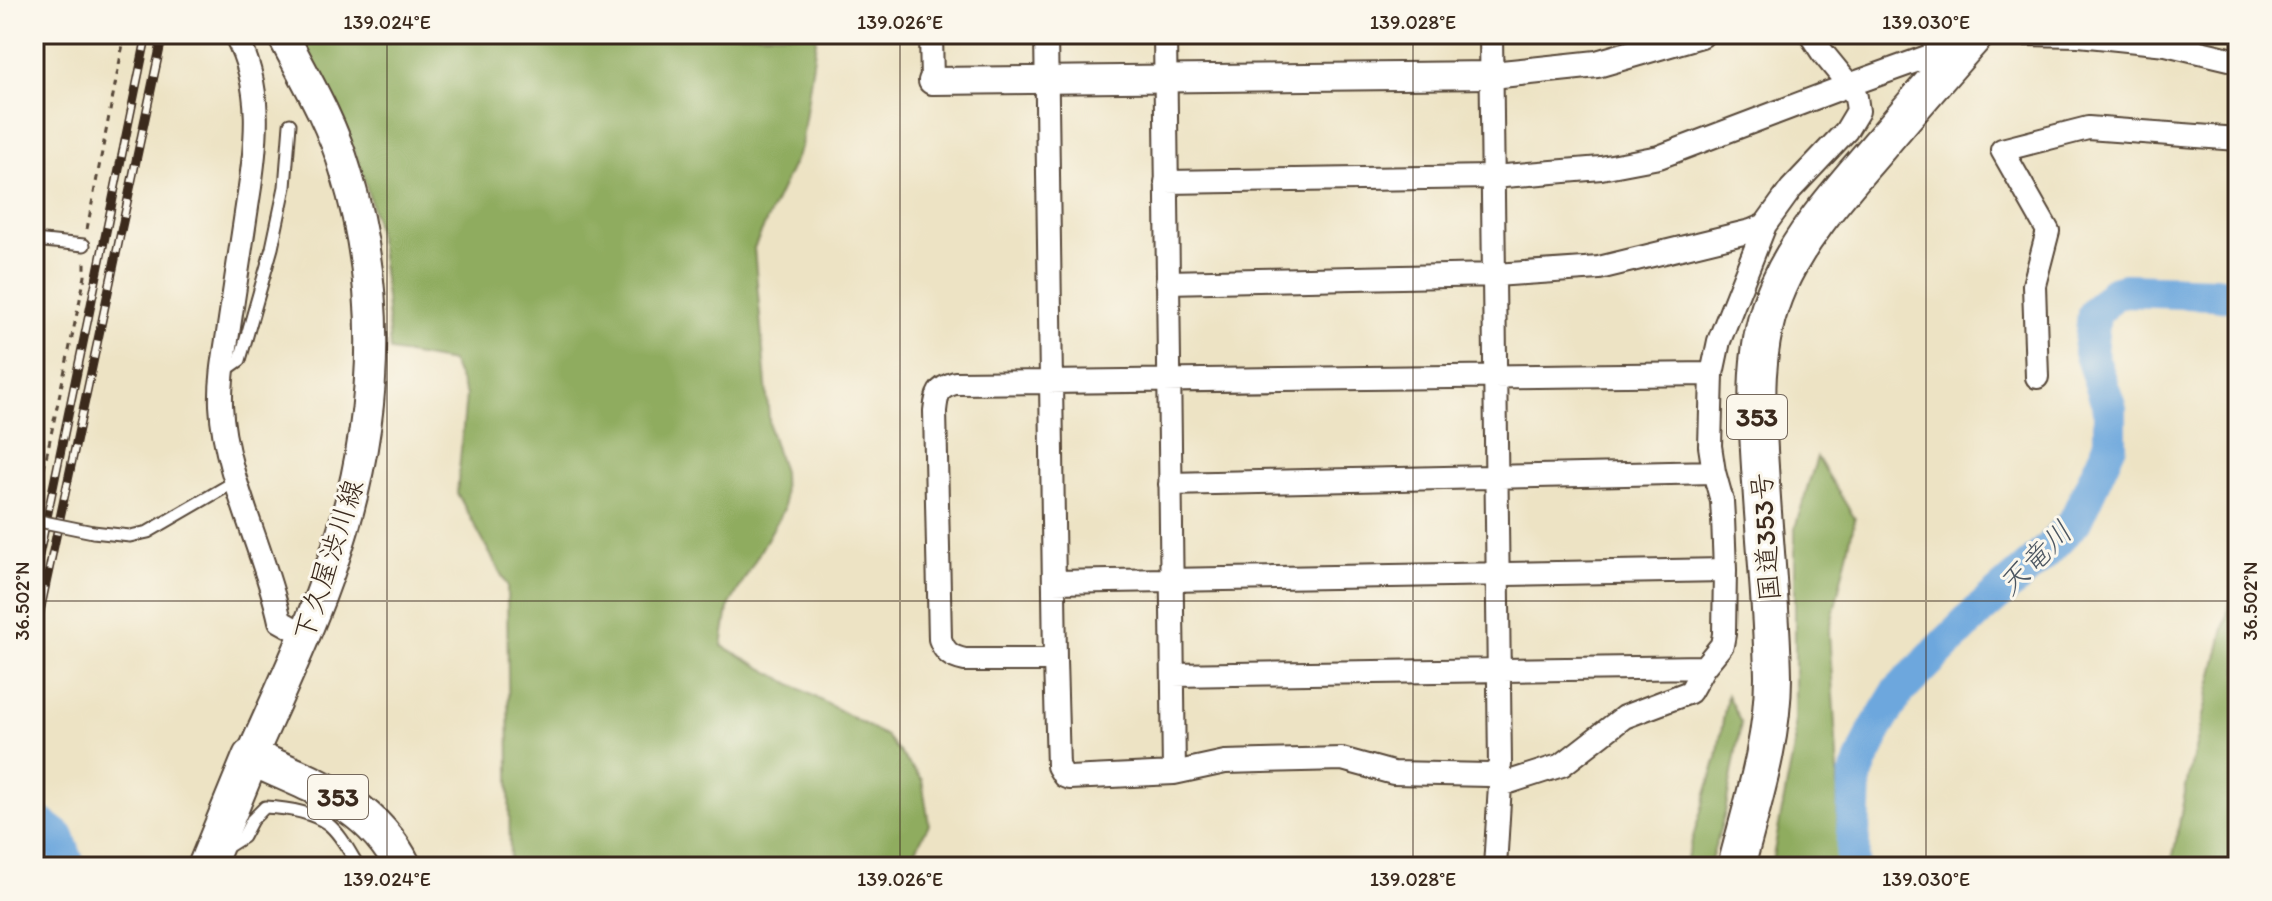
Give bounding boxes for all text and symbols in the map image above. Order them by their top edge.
text: 139.024°E [343,10,431,34]
text: 139.026°E [857,10,943,34]
text: 139.028°E [1370,10,1456,34]
text: 139.030°E [1882,10,1970,34]
road number: 353 [1727,395,1787,439]
street label: 国道353号 [1744,471,1786,603]
street label: 下久屋渋川線 [286,475,370,645]
water label: 天竜川 [1990,513,2080,603]
text: 36.502°N [10,561,34,641]
text: 36.502°N [2238,561,2262,641]
road number: 353 [308,775,368,819]
text: 139.024°E [343,867,431,891]
text: 139.026°E [857,867,943,891]
text: 139.028°E [1370,867,1456,891]
text: 139.030°E [1882,867,1970,891]

